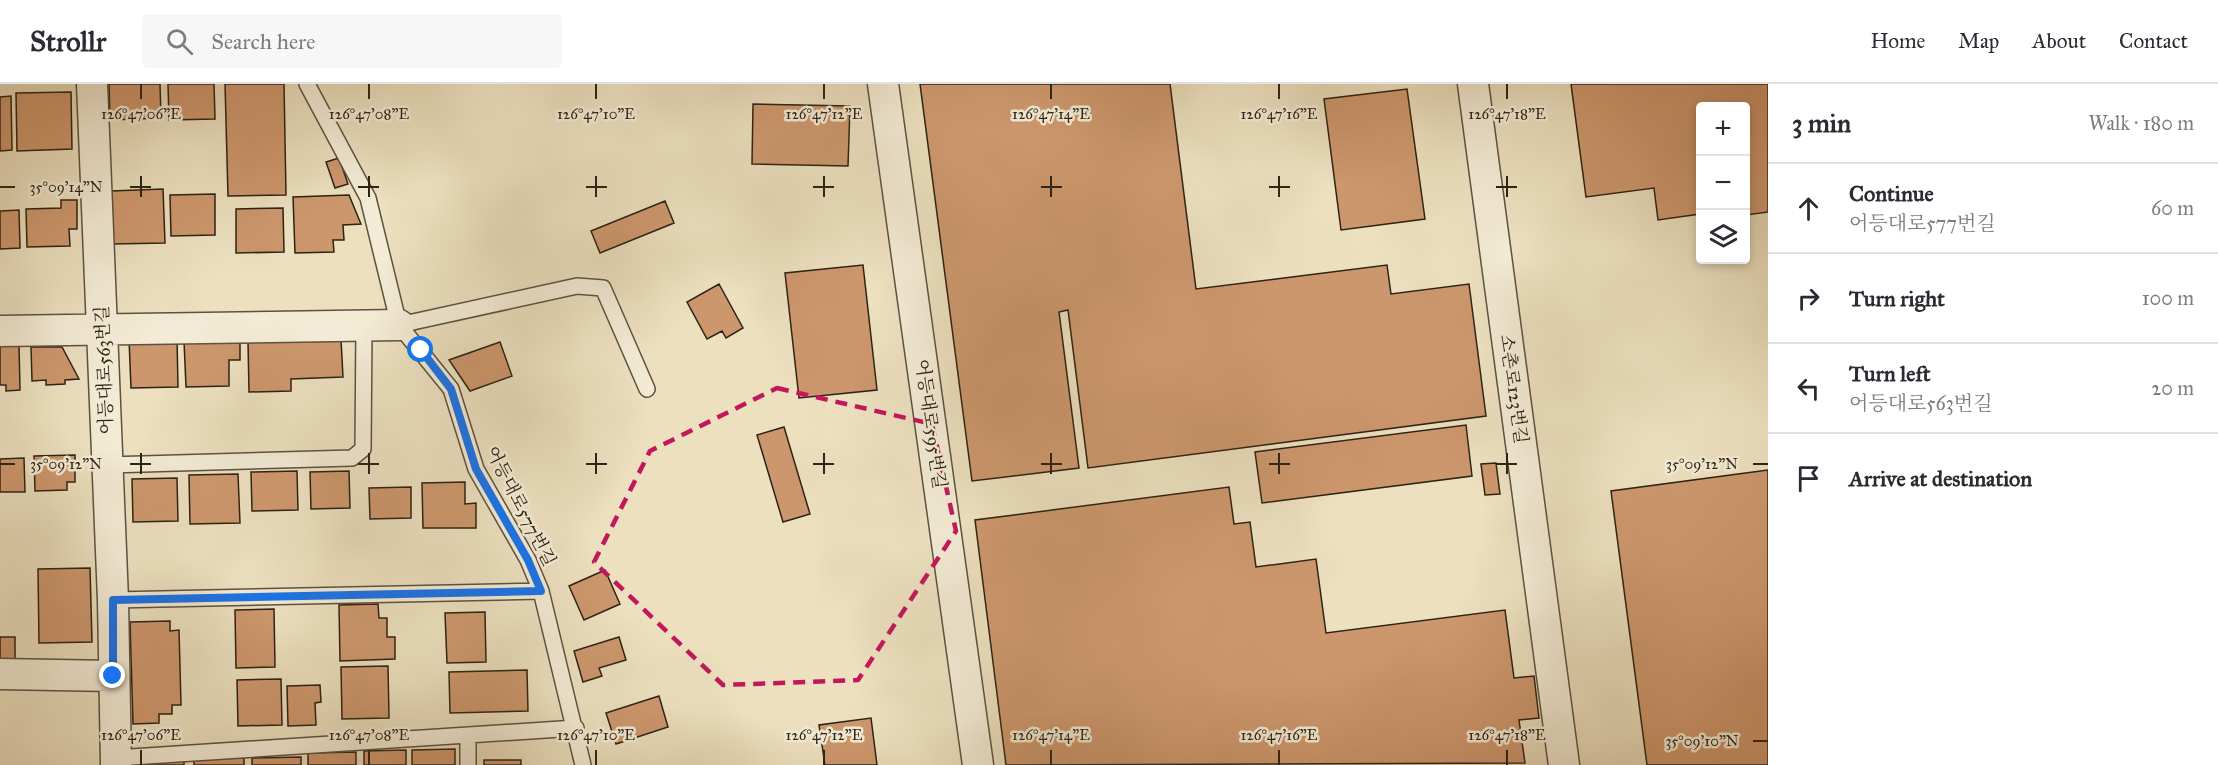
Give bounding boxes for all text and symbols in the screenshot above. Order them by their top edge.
search box [142,14,562,68]
text: Strollr [30,24,106,59]
icon: search [163,25,196,58]
text: Search here [211,28,315,55]
text: Home [1870,28,1925,54]
text: Map [1958,28,1999,54]
text: About [2032,28,2086,54]
text: Contact [2119,28,2188,54]
map controls [1696,102,1750,264]
button: + [1696,102,1750,156]
text: 126°47'06"E [101,105,181,123]
text: 126°47'08"E [329,105,409,123]
text: 126°47'10"E [557,105,635,123]
text: 126°47'12"E [786,105,863,123]
text: 126°47'14"E [1012,105,1090,123]
text: 126°47'16"E [1240,105,1318,123]
text: 126°47'18"E [1468,105,1546,123]
text: 3 min [1792,107,1851,139]
text: Walk · 180 m [2089,111,2194,135]
button: − [1696,156,1750,210]
text: 35°09'14"N [30,178,103,196]
text: Continue [1849,180,1934,207]
icon: ahead [1792,192,1825,225]
text: 60 m [2151,196,2194,220]
button: layers [1696,210,1750,264]
text: 어등대로577번길 [1849,211,1996,235]
icon: right [1792,282,1825,315]
text: Turn right [1849,285,1945,312]
text: 100 m [2142,286,2194,310]
street label: 어등대로563번길 [91,305,117,435]
street label: 소촌로123번길 [1495,333,1533,445]
route start [407,336,433,362]
street label: 어등대로595번길 [911,358,951,490]
text: Turn left [1849,360,1931,387]
icon: left [1792,372,1825,405]
text: 20 m [2151,376,2194,400]
text: 어등대로563번길 [1849,391,1992,415]
street label: 어등대로577번길 [481,442,561,570]
text: 35°09'12"N [30,455,102,473]
text: 35°09'12"N [1666,455,1738,473]
icon: arrive [1792,462,1825,495]
text: Arrive at destination [1849,465,2032,492]
route end [99,662,125,688]
text: 126°47'06"E [101,726,181,744]
text: 126°47'08"E [329,726,409,744]
text: 126°47'10"E [557,726,635,744]
text: 126°47'12"E [786,726,863,744]
text: 126°47'14"E [1012,726,1090,744]
text: 126°47'16"E [1240,726,1318,744]
text: 126°47'18"E [1468,726,1546,744]
text: 35°09'10"N [1665,732,1739,750]

